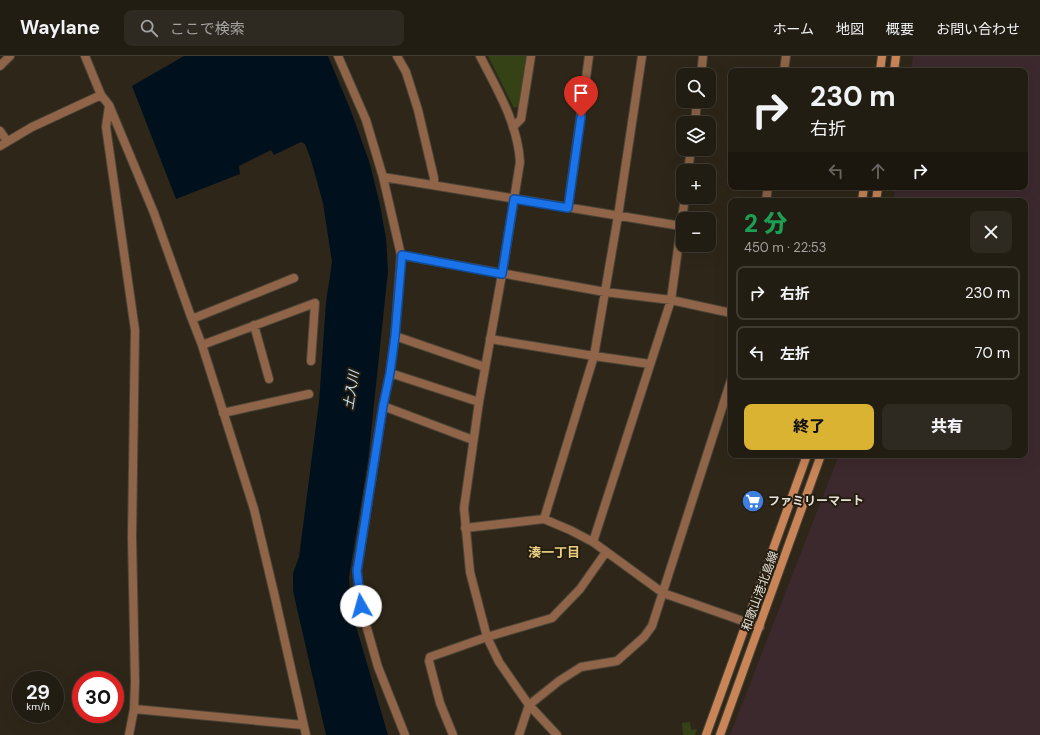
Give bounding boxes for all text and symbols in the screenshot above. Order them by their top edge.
search box [124,10,404,46]
text: Waylane [20,15,100,40]
icon: search [138,17,160,39]
text: ここで検索 [170,19,245,39]
text: ホーム [772,20,814,38]
text: 地図 [836,20,864,38]
text: 概要 [886,20,914,38]
text: お問い合わせ [936,20,1020,38]
map controls [676,68,716,252]
button: search [676,68,716,108]
pin [564,76,598,117]
text: 230 m [810,78,896,115]
icon: arrive [570,82,592,104]
icon: right [744,84,796,136]
button: layers [676,116,716,156]
text: 右折 [810,117,846,141]
icon: left [825,160,847,182]
icon: ahead [867,160,889,182]
icon: right [909,160,931,182]
button: + [676,164,716,204]
text: 2 分 [744,208,787,239]
button: close [970,211,1012,253]
button: − [676,212,716,252]
text: 450 m · 22:53 [744,239,826,256]
icon: right [746,282,768,304]
text: 230 m [965,283,1010,303]
text: 右折 [780,284,810,304]
icon: left [746,342,768,364]
text: 70 m [975,343,1010,363]
text: 左折 [780,344,810,364]
water label: 土入川 [340,367,363,411]
button: 終了 [744,404,874,450]
button: 共有 [882,404,1012,450]
supermarket icon: ファミリーマート [740,488,766,514]
place label: ファミリーマート [768,493,864,509]
district label: 湊一丁目 [528,544,580,561]
street label: 和歌山港北島線 [738,549,782,633]
position arrow [340,585,382,627]
speed limit sign: 30 [72,671,124,723]
text: 29 [26,679,50,705]
text: km/h [26,700,50,713]

